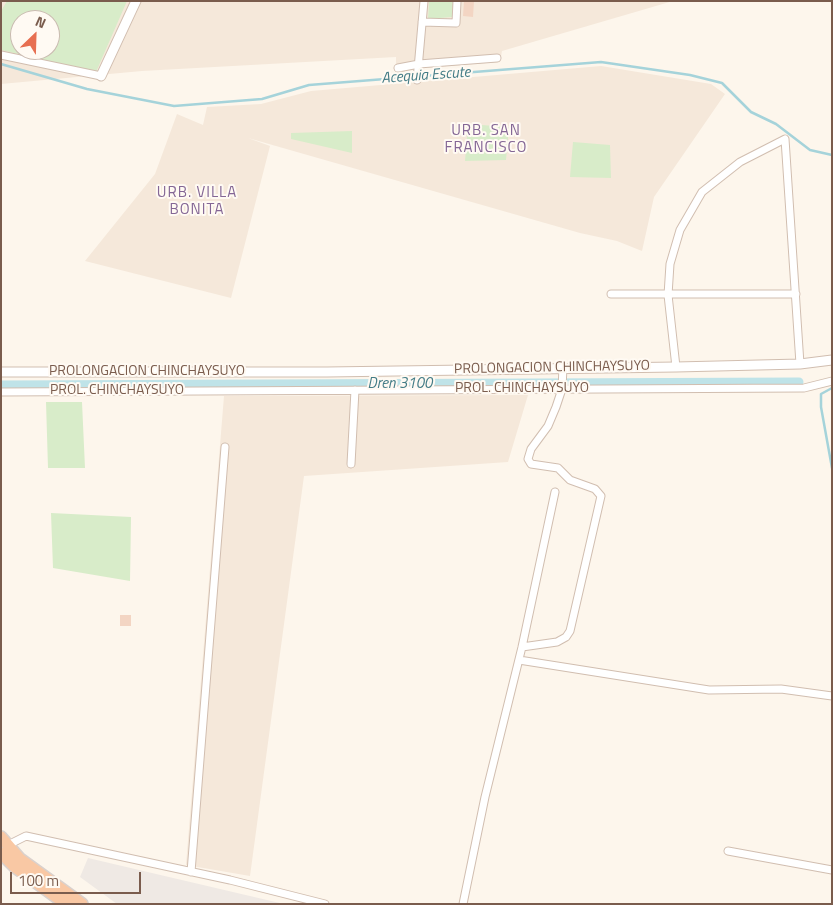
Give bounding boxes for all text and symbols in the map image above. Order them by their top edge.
north arrow [10,10,60,60]
text: N [32,10,50,33]
water label: Acequia Escute [381,64,471,88]
district label: URB. SAN FRANCISCO [443,122,529,157]
district label: URB. VILLA BONITA [156,184,238,219]
street label: PROLONGACION CHINCHAYSUYO [454,358,650,378]
street label: PROLONGACION CHINCHAYSUYO [49,364,245,380]
water label: Dren 3100 [368,375,432,393]
street label: PROL. CHINCHAYSUYO [455,381,589,397]
street label: PROL. CHINCHAYSUYO [50,383,184,399]
scale bar [12,862,144,894]
text: 100 m [18,869,59,892]

